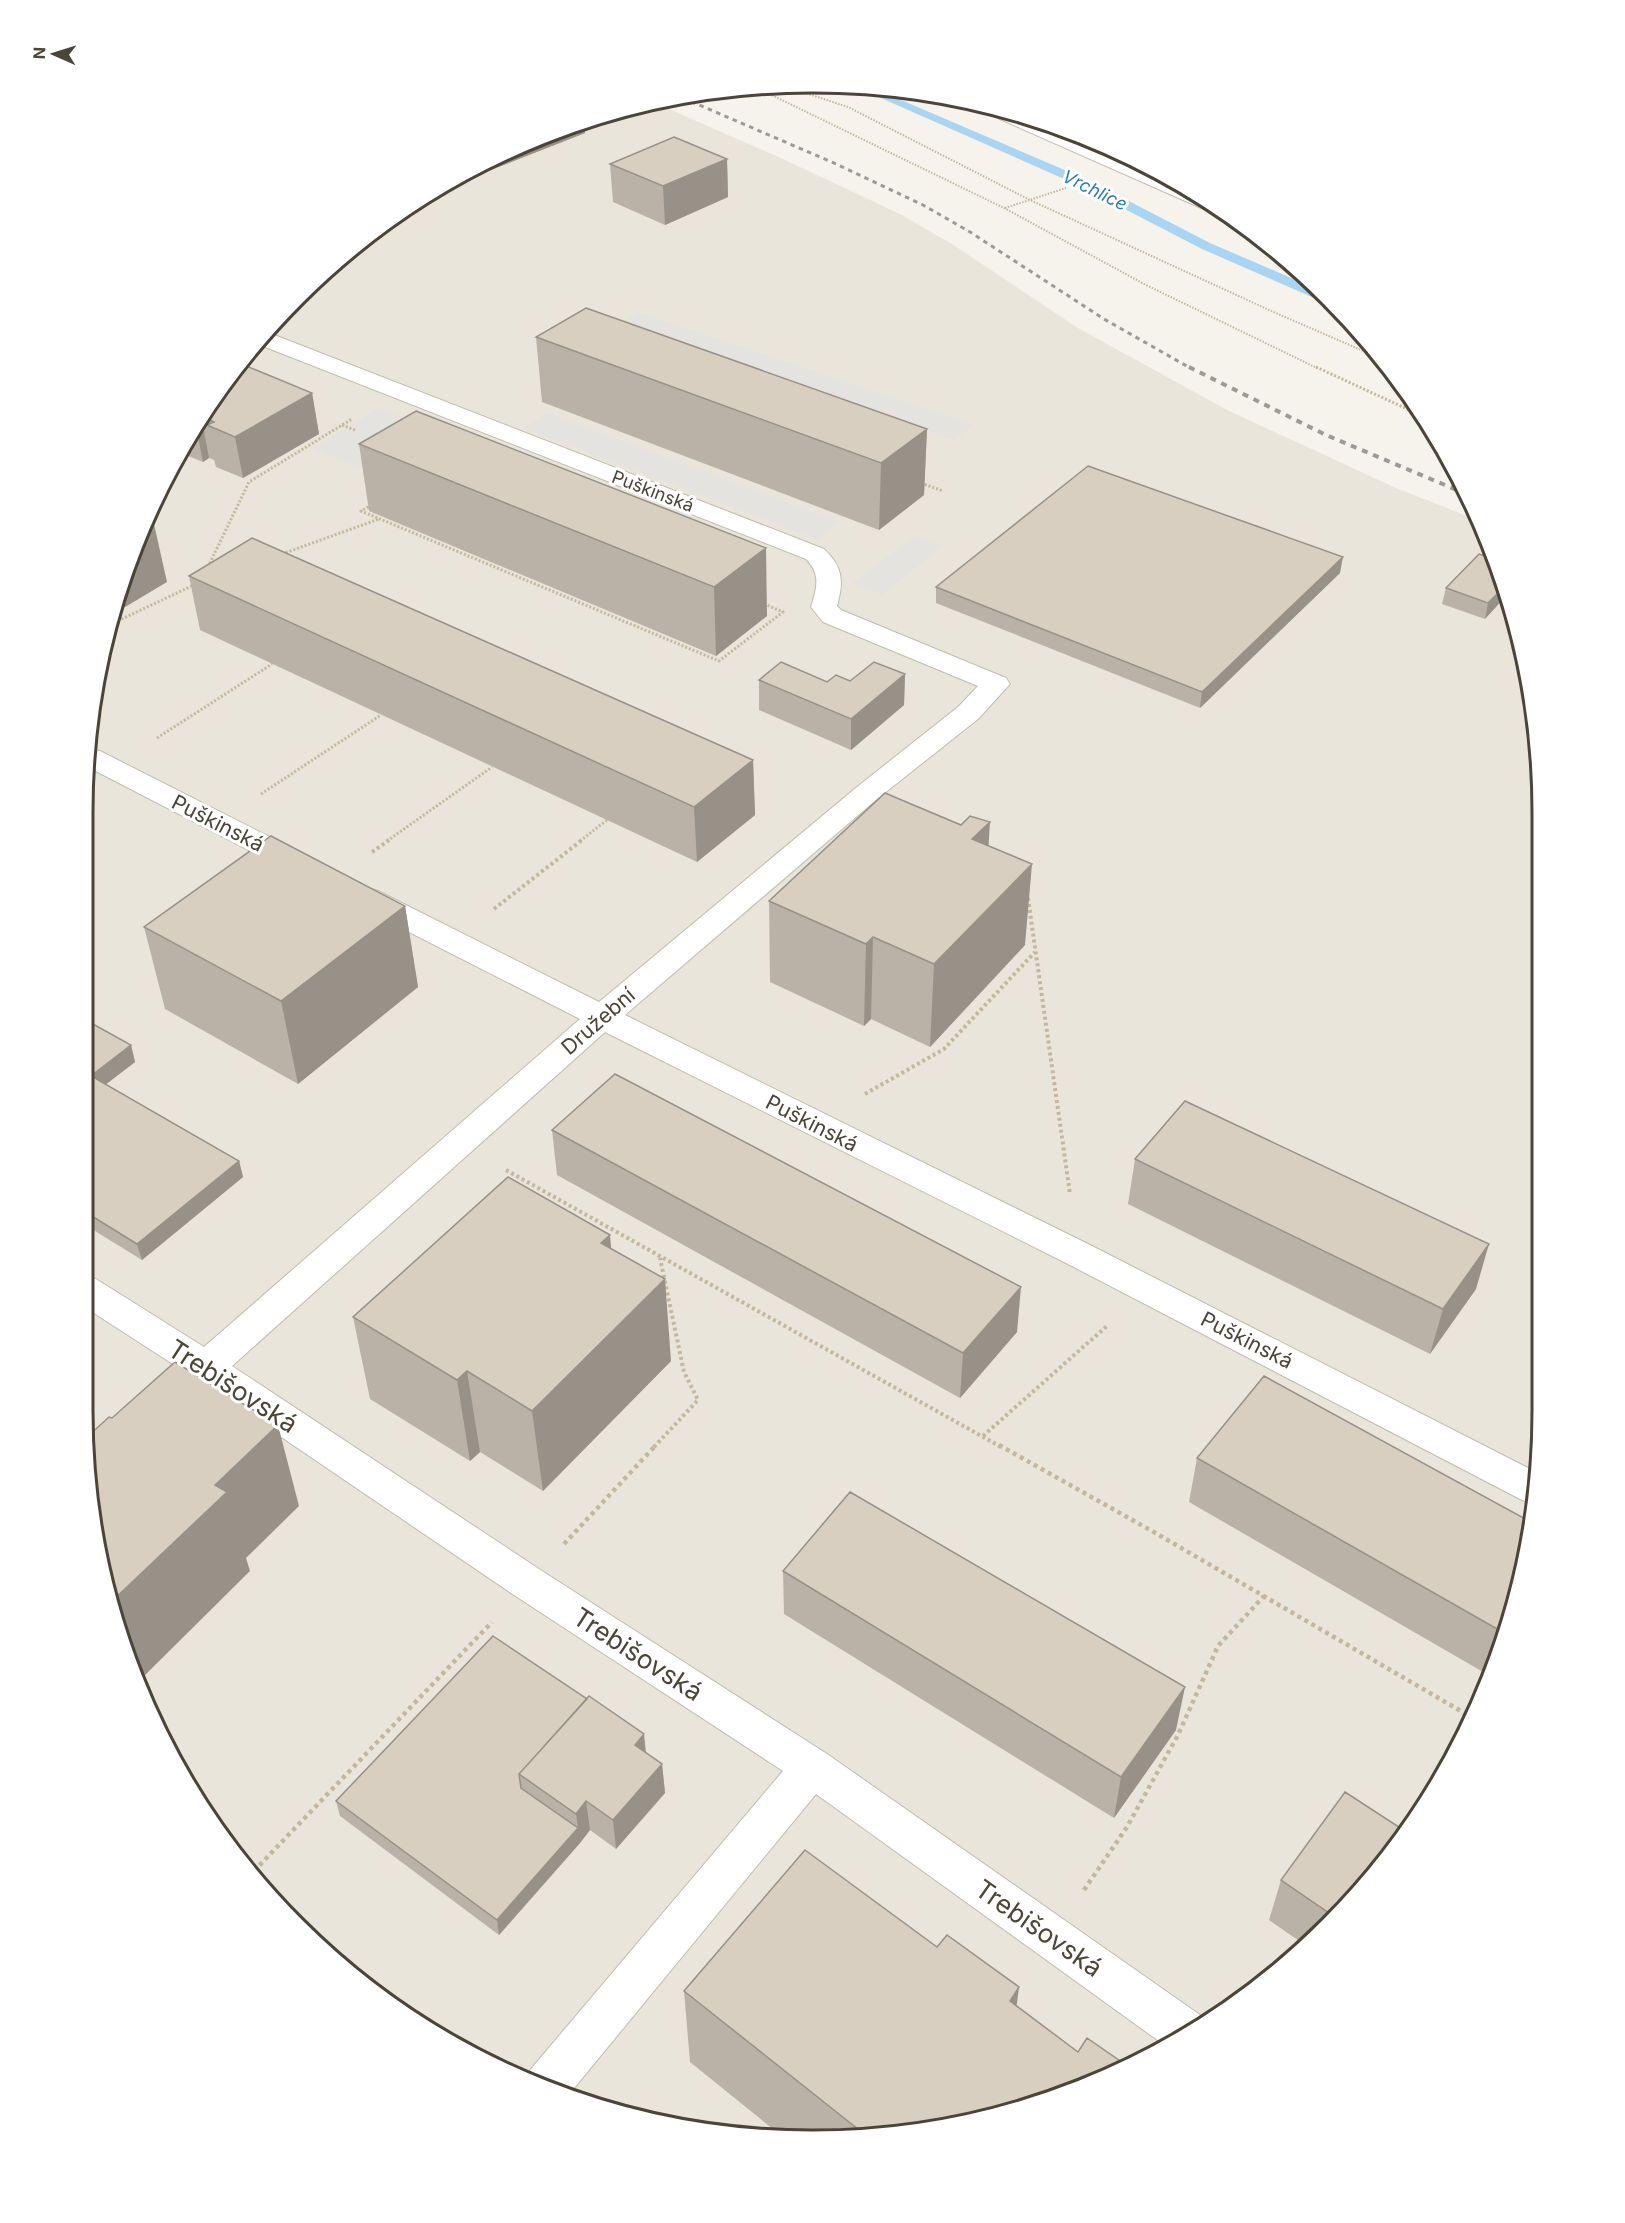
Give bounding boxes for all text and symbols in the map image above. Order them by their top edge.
north arrow [24,24,84,84]
text: N [29,47,49,60]
water label: Vrchlice [1059,165,1131,215]
street label: Puškinská [609,466,697,516]
street label: Puškinská [168,789,268,857]
street label: Družební [556,982,641,1060]
street label: Puškinská [762,1089,862,1157]
street label: Puškinská [1197,1306,1297,1374]
street label: Trebišovská [162,1333,304,1439]
street label: Trebišovská [567,1601,709,1707]
street label: Trebišovská [969,1873,1109,1983]

